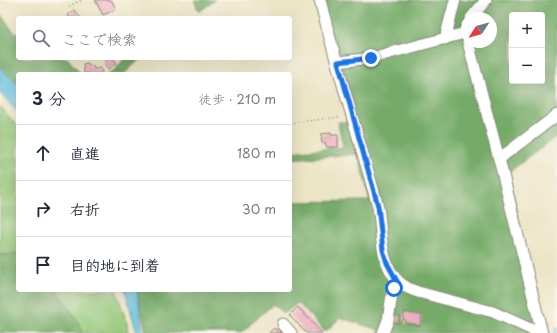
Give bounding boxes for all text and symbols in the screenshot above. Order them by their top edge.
north arrow [461,12,497,48]
map controls [509,12,545,84]
button: + [509,12,545,48]
search box [16,16,292,60]
icon: search [30,27,52,49]
text: ここで検索 [62,27,137,50]
button: − [509,48,545,84]
route end [362,49,380,67]
text: 3 分 [32,85,66,111]
text: 徒歩 · 210 m [199,89,276,108]
text: 直進 [70,141,100,164]
icon: ahead [32,142,54,164]
text: 180 m [237,143,276,162]
text: 右折 [70,197,100,220]
icon: right [32,198,54,220]
text: 30 m [242,199,276,218]
text: 目的地に到着 [70,253,160,276]
icon: arrive [32,254,54,276]
route start [385,279,403,297]

